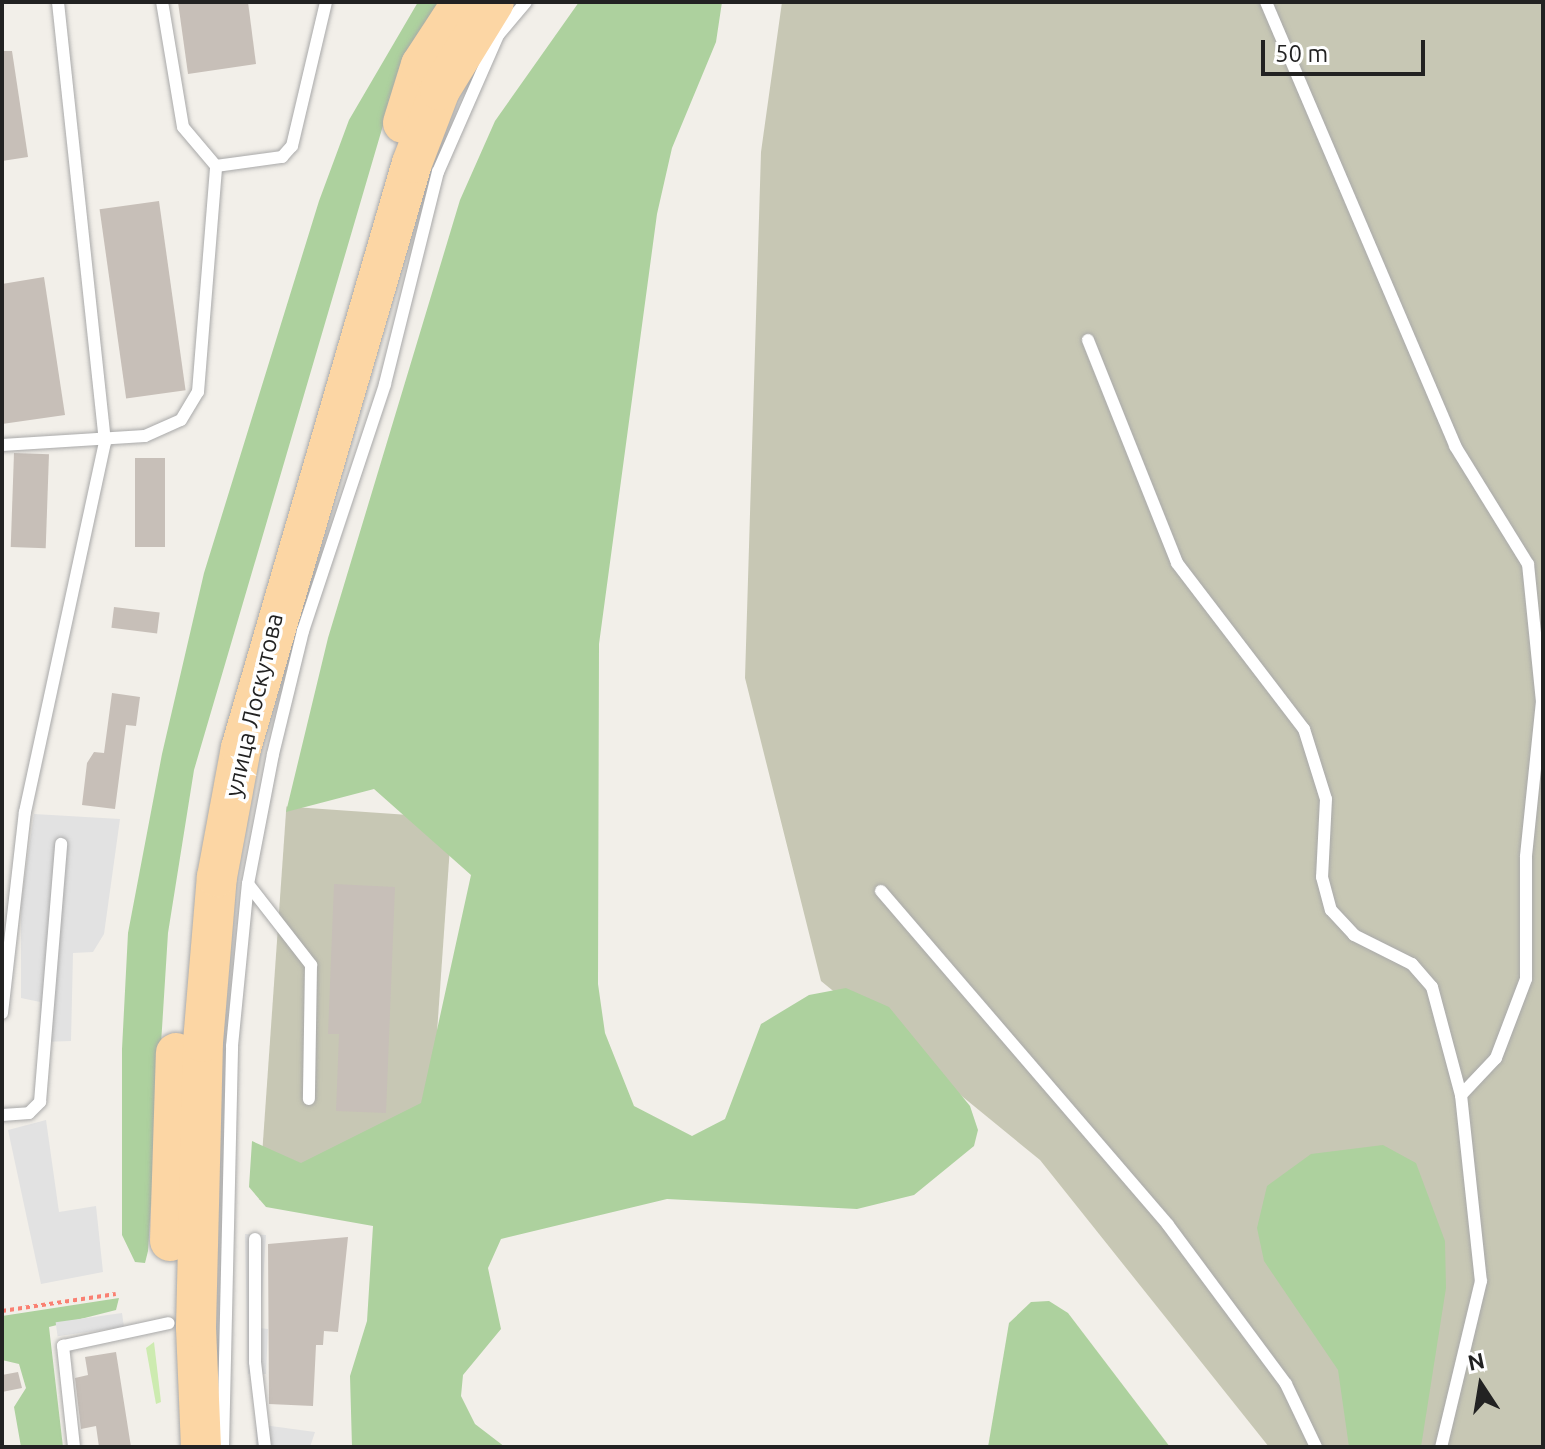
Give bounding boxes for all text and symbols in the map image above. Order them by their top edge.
scale bar [1265,24,1429,74]
text: 50 m [1275,40,1328,67]
street label: улица Лоскутова [219,610,289,800]
north arrow [1441,1345,1521,1425]
text: N [1465,1347,1487,1375]

